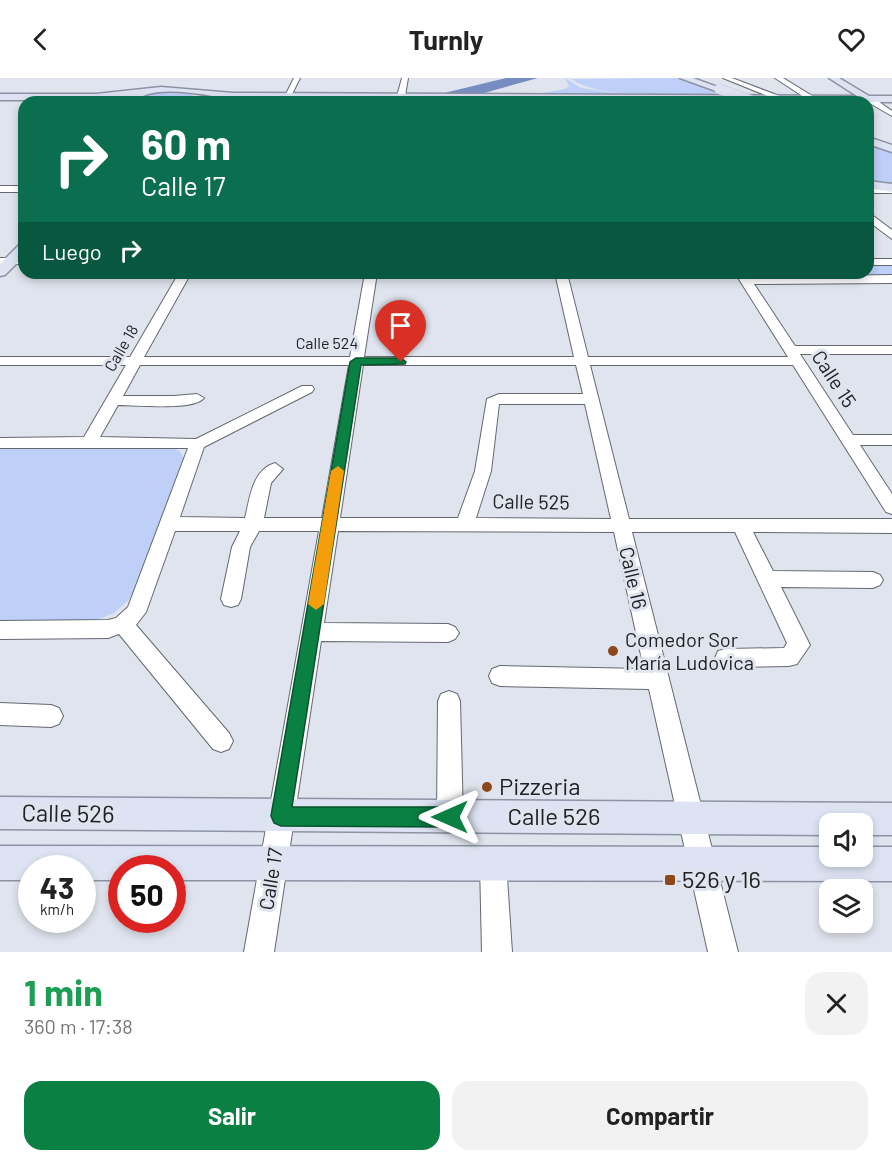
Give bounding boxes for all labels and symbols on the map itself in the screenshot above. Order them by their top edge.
pin [375,300,426,362]
street label: Calle 18 [100,321,141,375]
street label: Calle 524 [296,333,358,352]
street label: Calle 15 [808,345,862,412]
street label: Calle 525 [492,488,570,514]
street label: Calle 16 [615,544,653,611]
place label: Comedor Sor María Ludovica [625,627,754,674]
marker: Comedor Sor María Ludovica [606,644,620,658]
place label: Pizzeria [499,771,581,800]
marker: Pizzeria [480,780,494,794]
position arrow [418,785,482,849]
street label: Calle 526 [21,797,115,828]
street label: Calle 526 [508,801,600,830]
street label: Calle 17 [253,846,287,912]
speed limit sign: 50 [108,855,186,933]
place label: 526 y 16 [682,864,761,893]
marker: 526 y 16 [663,873,677,887]

